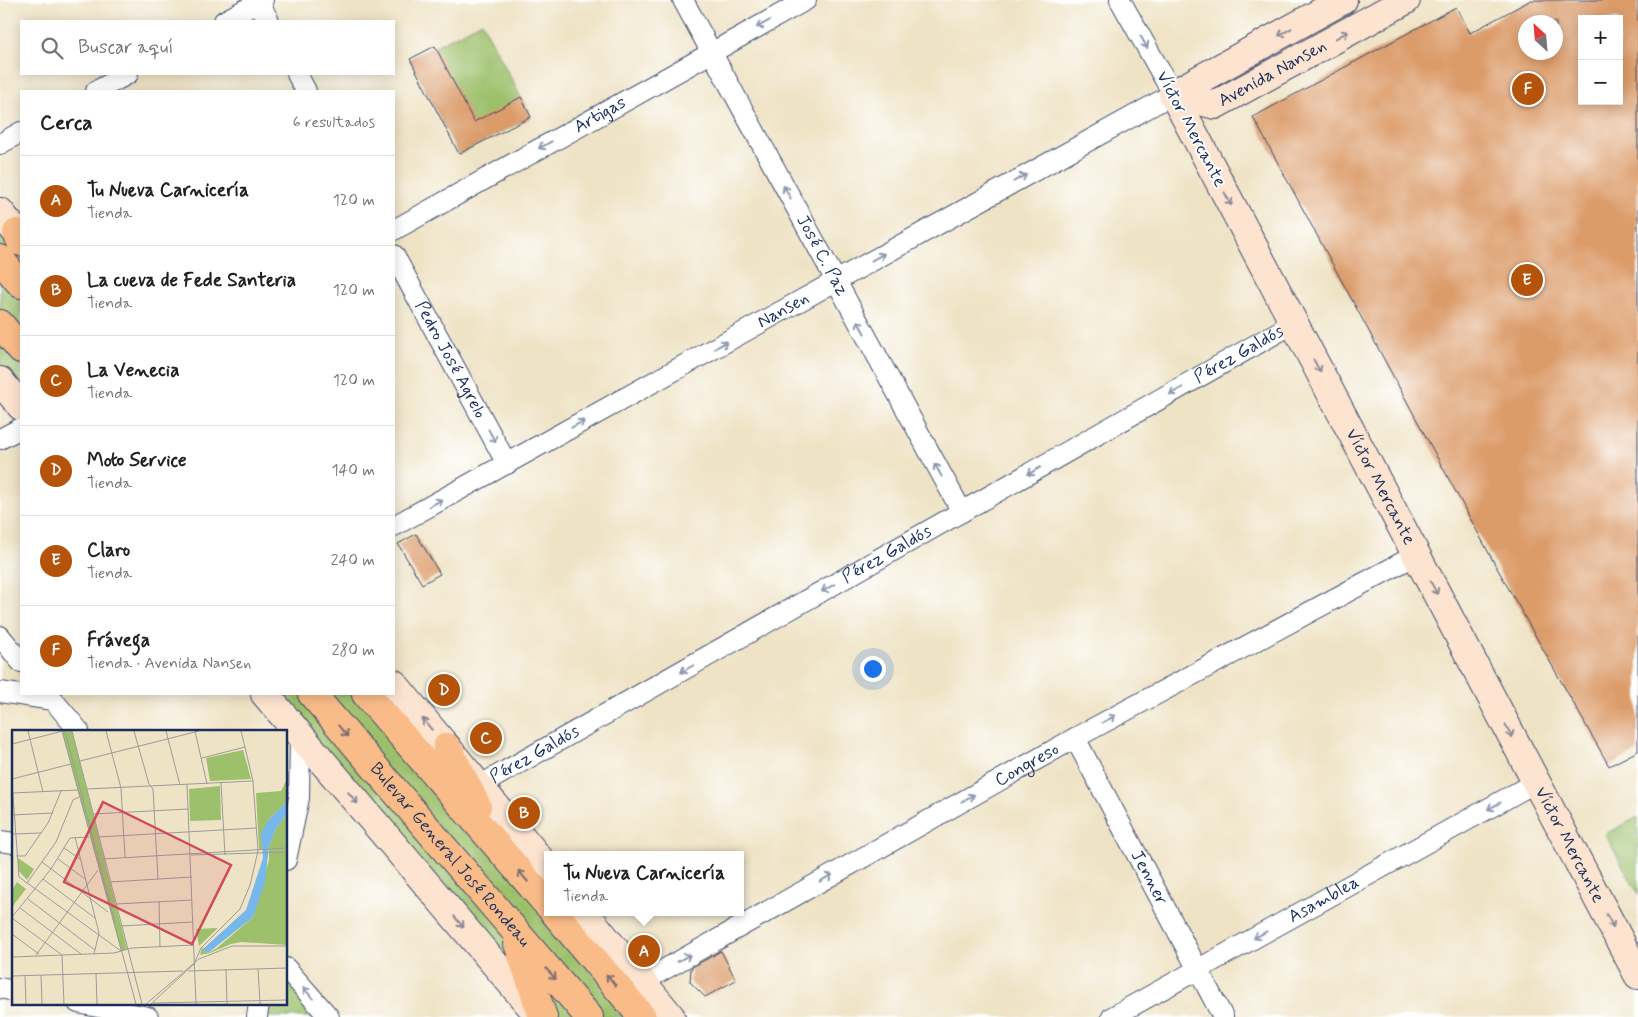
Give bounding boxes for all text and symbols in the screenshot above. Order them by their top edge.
north arrow [1518,15,1563,60]
map controls [1578,15,1623,105]
button: + [1578,15,1623,60]
one-way arrow [757,19,771,29]
search box [20,20,395,75]
one-way arrow [1278,27,1293,37]
one-way arrow [1335,30,1350,40]
icon: search [38,34,66,62]
street label: Avenida Nansen [1214,34,1331,113]
text: Buscar aquí [78,35,173,60]
one-way arrow [1139,35,1149,50]
button: − [1578,60,1623,105]
street label: Víctor Mercante [1150,67,1232,191]
pin: F [1512,70,1544,108]
street label: Artigas [570,91,630,139]
text: Cerca [40,109,93,137]
text: 6 resultados [293,112,375,133]
one-way arrow [538,141,553,151]
one-way arrow [1013,173,1027,183]
text: Tu Nueva Carnicería [87,178,249,203]
one-way arrow [782,185,791,200]
text: A [51,190,61,211]
text: 120 m [333,190,375,211]
one-way arrow [1224,191,1234,206]
text: Tienda [87,203,132,224]
street label: José C. Paz [790,211,854,300]
one-way arrow [871,252,885,262]
pin: E [1511,261,1543,299]
text: La cueva de Fede Santeria [87,268,296,293]
text: B [51,280,61,301]
text: 120 m [333,280,375,301]
street label: Nansen [753,286,813,334]
text: Tienda [87,293,132,314]
street label: Pedro José Agrelo [409,297,492,423]
street label: Pérez Galdós [1190,319,1288,389]
one-way arrow [855,320,865,335]
one-way arrow [713,340,728,350]
text: La Venecia [87,358,179,383]
one-way arrow [1312,359,1322,374]
text: C [50,370,62,391]
text: 120 m [333,370,375,391]
text: Tienda [87,383,132,404]
one-way arrow [1169,386,1183,396]
one-way arrow [571,419,586,429]
street label: Víctor Mercante [1340,424,1421,549]
one-way arrow [487,429,497,444]
text: Moto Service [87,448,187,473]
text: D [50,460,62,481]
text: 140 m [331,460,375,481]
one-way arrow [933,463,943,477]
one-way arrow [1027,466,1042,476]
text: Tienda [87,473,132,494]
one-way arrow [429,497,443,507]
street label: Pérez Galdós [838,519,936,589]
text: Claro [87,538,130,563]
text: E [51,550,61,571]
text: 240 m [331,550,375,571]
text: Tienda [87,563,132,584]
one-way arrow [1429,580,1439,594]
one-way arrow [821,584,836,594]
text: Frávega [87,628,150,653]
text: F [52,640,60,661]
text: 280 m [332,640,375,661]
text: Tienda · Avenida Nansen [87,653,251,674]
your location [860,656,886,682]
one-way arrow [680,664,694,674]
pin: D [428,671,460,709]
one-way arrow [1102,714,1117,724]
one-way arrow [421,718,432,731]
pin: C [470,719,502,757]
street label: Pérez Galdós [485,719,584,789]
one-way arrow [338,724,349,737]
one-way arrow [1505,724,1515,738]
inset map [12,730,288,1004]
street label: Congreso [991,737,1064,793]
street label: Bulevar General José Rondeau [365,761,535,951]
street label: Víctor Mercante [1529,782,1610,907]
one-way arrow [348,791,359,804]
one-way arrow [960,793,975,803]
pin: B [508,794,540,832]
one-way arrow [1486,801,1501,811]
street label: Jenner [1125,846,1174,910]
popup [544,851,744,916]
text: Tu Nueva Carnicería [563,861,725,886]
one-way arrow [518,870,529,883]
street label: Asamblea [1284,870,1363,929]
one-way arrow [818,873,833,882]
text: Tienda [563,886,608,907]
one-way arrow [1605,914,1615,929]
one-way arrow [453,915,464,928]
one-way arrow [1252,930,1267,940]
pin: A [628,932,660,970]
one-way arrow [677,953,692,963]
one-way arrow [546,967,557,980]
one-way arrow [605,973,616,986]
one-way arrow [302,986,313,999]

